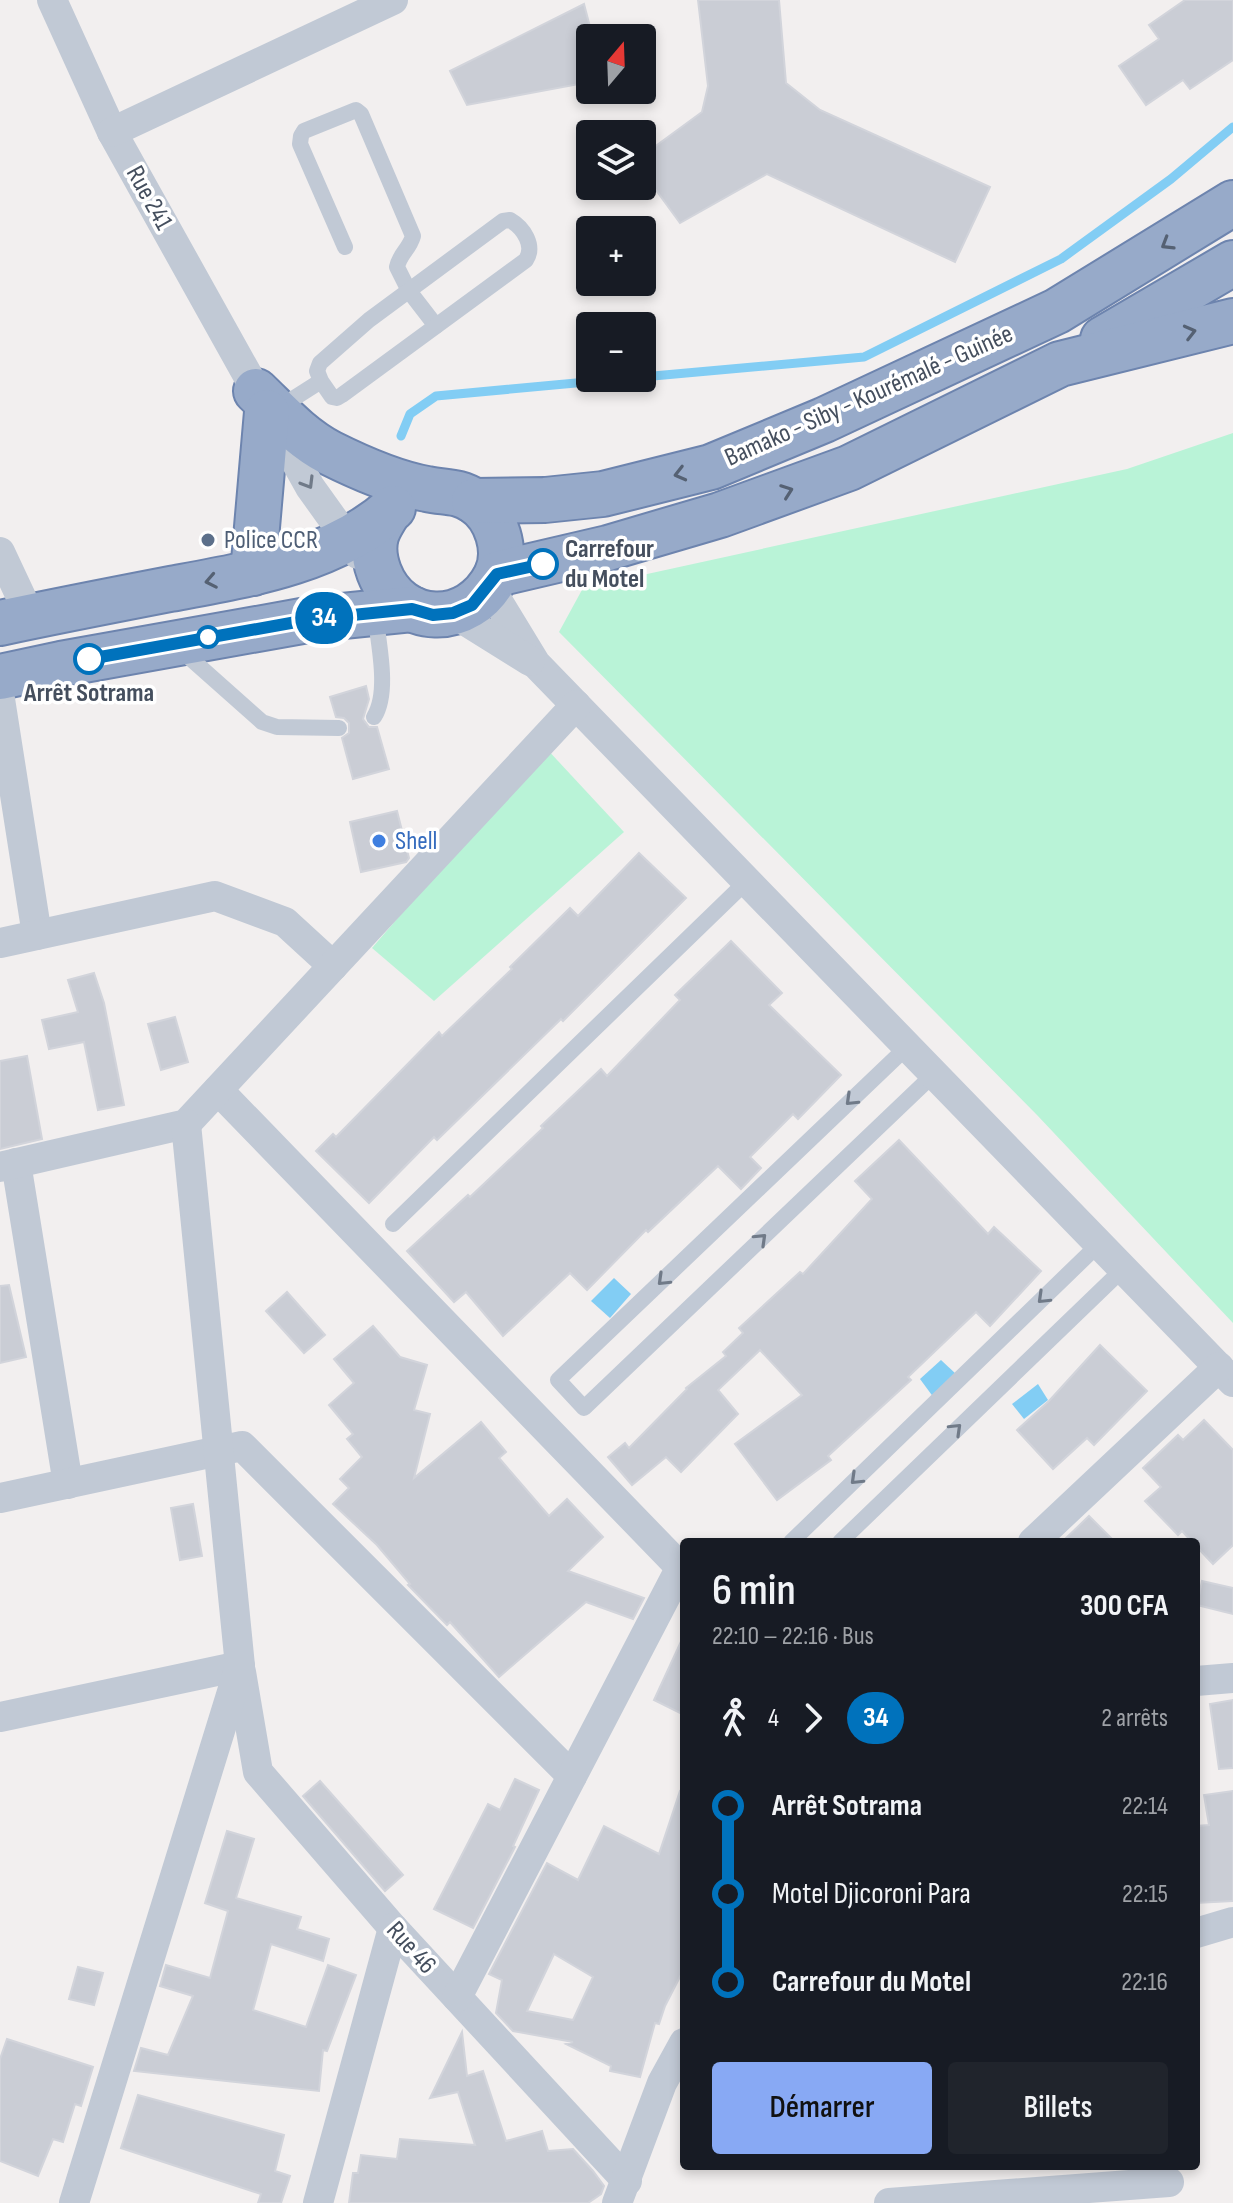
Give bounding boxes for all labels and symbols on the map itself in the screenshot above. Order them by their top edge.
north arrow [576,24,656,104]
street label: Rue 241 [119,161,179,235]
one-way arrow [1161,235,1176,250]
street label: Bamako - Siby - Kourémalé - Guinée [720,318,1018,474]
one-way arrow [1182,324,1196,341]
one-way arrow [673,465,687,482]
one-way arrow [298,474,314,489]
one-way arrow [779,484,793,501]
place label: Police CCR [224,525,318,556]
marker: Police CCR [199,531,217,549]
place label: Carrefour du Motel [565,534,654,595]
marker: Carrefour du Motel [528,549,558,579]
one-way arrow [204,572,218,589]
line badge: 34 [288,592,360,644]
unlabelled marker [197,626,219,648]
marker: Arrêt Sotrama [74,644,104,674]
place label: Arrêt Sotrama [23,678,154,709]
place label: Shell [395,826,437,857]
marker: Shell [370,832,388,850]
one-way arrow [846,1091,860,1106]
one-way arrow [752,1234,766,1249]
one-way arrow [658,1270,672,1285]
one-way arrow [1038,1289,1052,1304]
one-way arrow [947,1424,961,1439]
one-way arrow [851,1470,865,1484]
street label: Rue 46 [379,1915,443,1981]

